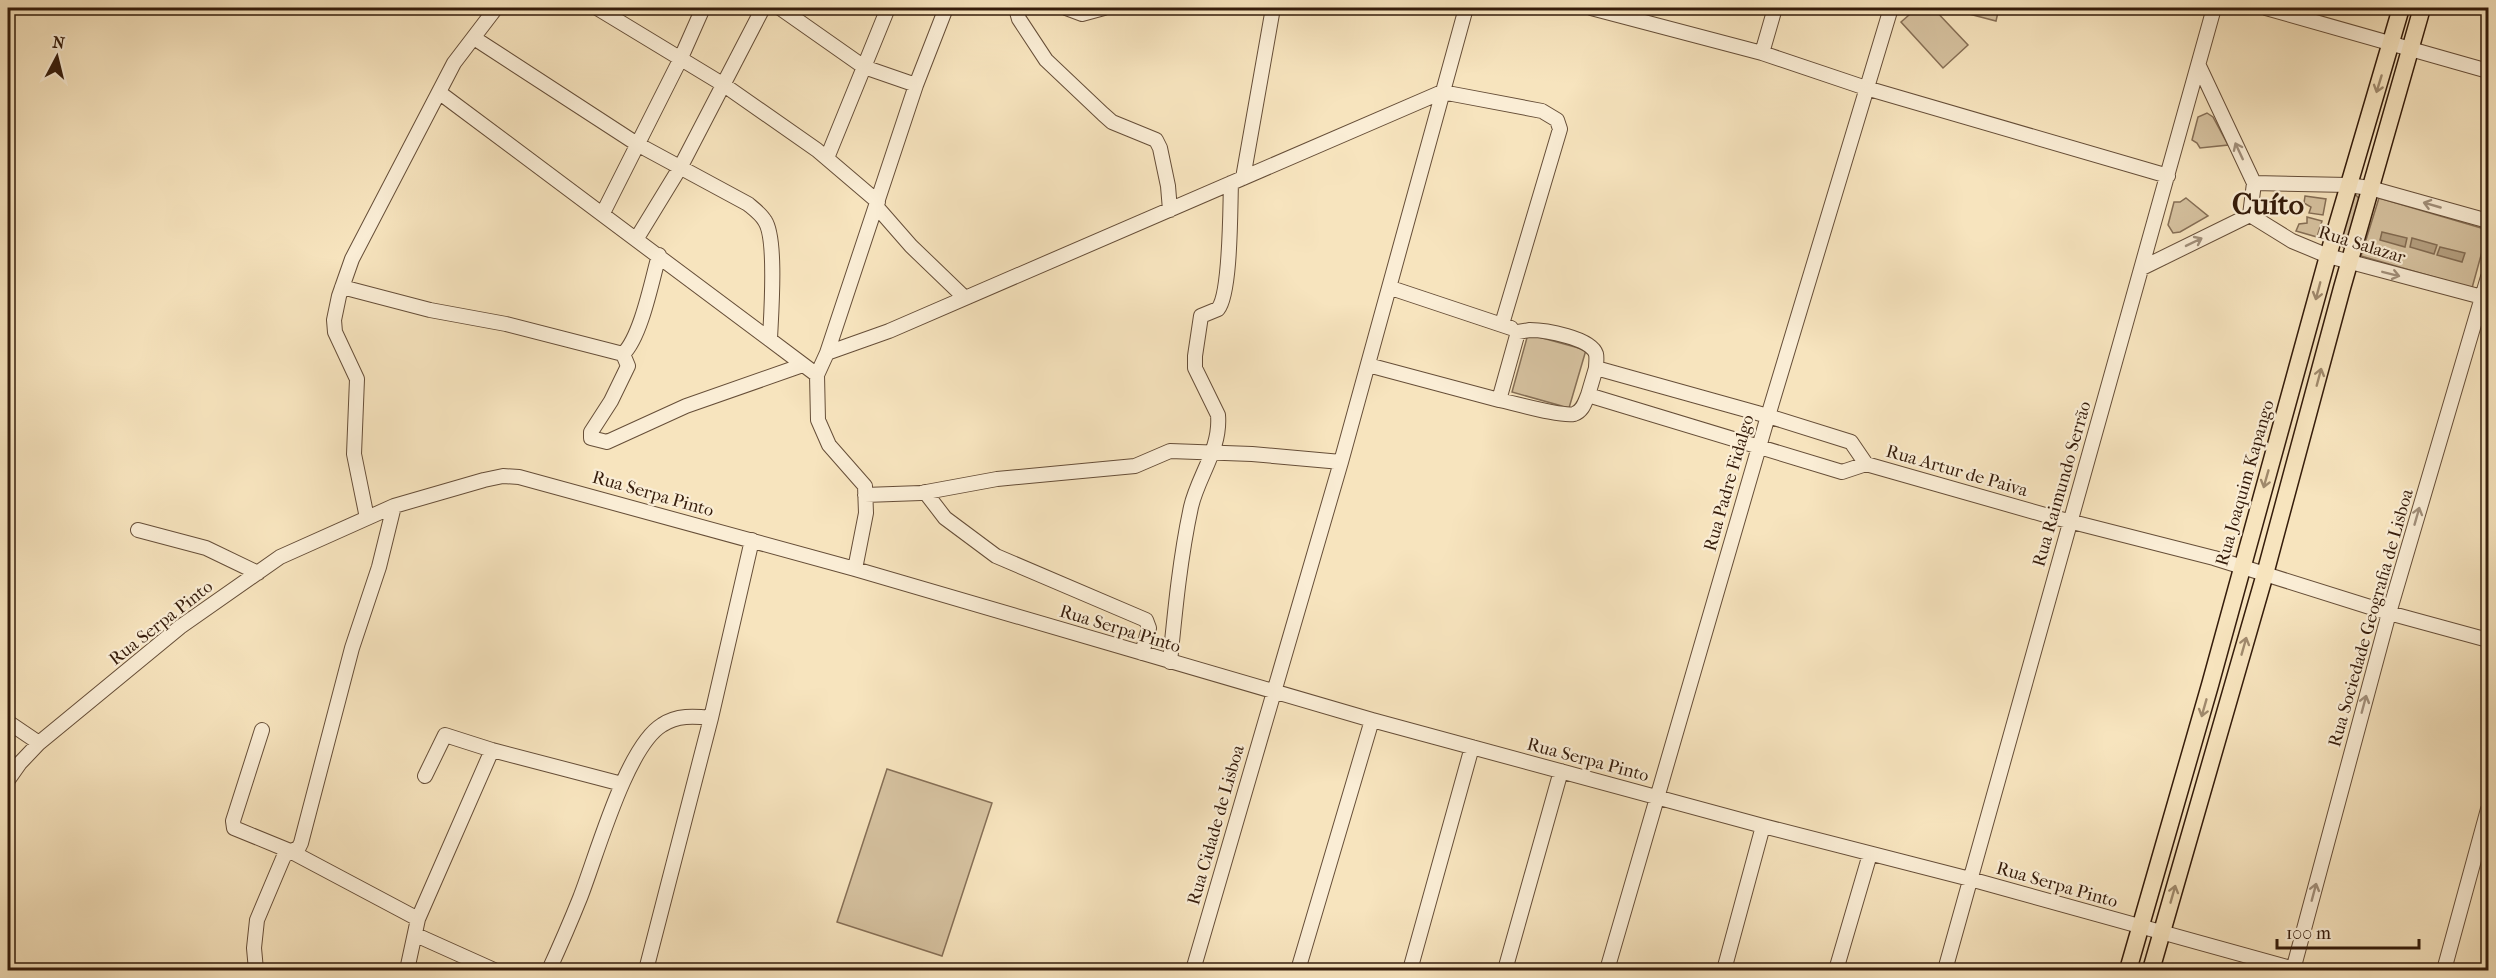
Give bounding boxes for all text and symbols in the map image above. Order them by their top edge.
north arrow [27,27,87,87]
text: N [52,32,67,53]
one-way arrow [2373,74,2384,93]
one-way arrow [2232,142,2244,160]
district label: Cuíto [2232,187,2304,222]
one-way arrow [2423,199,2442,210]
street label: Rua Salazar [2316,222,2408,268]
one-way arrow [2185,236,2203,248]
one-way arrow [2381,268,2400,280]
one-way arrow [2312,281,2323,300]
one-way arrow [2313,368,2325,387]
street label: Rua Joaquim Kapango [2211,398,2279,568]
street label: Rua Raimundo Serrão [2028,399,2096,569]
street label: Rua Padre Fidalgo [1699,412,1759,554]
street label: Rua Artur de Paiva [1884,441,2031,501]
street label: Rua Serpa Pinto [590,467,716,521]
one-way arrow [2260,469,2271,488]
street label: Rua Sociedade Geografia de Lisboa [2324,486,2418,749]
one-way arrow [2412,507,2423,526]
street label: Rua Serpa Pinto [105,576,217,670]
street label: Rua Serpa Pinto [1057,601,1183,657]
one-way arrow [2239,637,2250,656]
one-way arrow [2359,695,2371,714]
one-way arrow [2198,698,2209,717]
street label: Rua Serpa Pinto [1525,734,1651,786]
street label: Rua Cidade de Lisboa [1183,742,1249,907]
street label: Rua Serpa Pinto [1994,858,2120,912]
one-way arrow [2309,883,2320,902]
one-way arrow [2167,885,2179,904]
scale bar [2277,912,2420,950]
text: 100 m [2286,923,2331,944]

